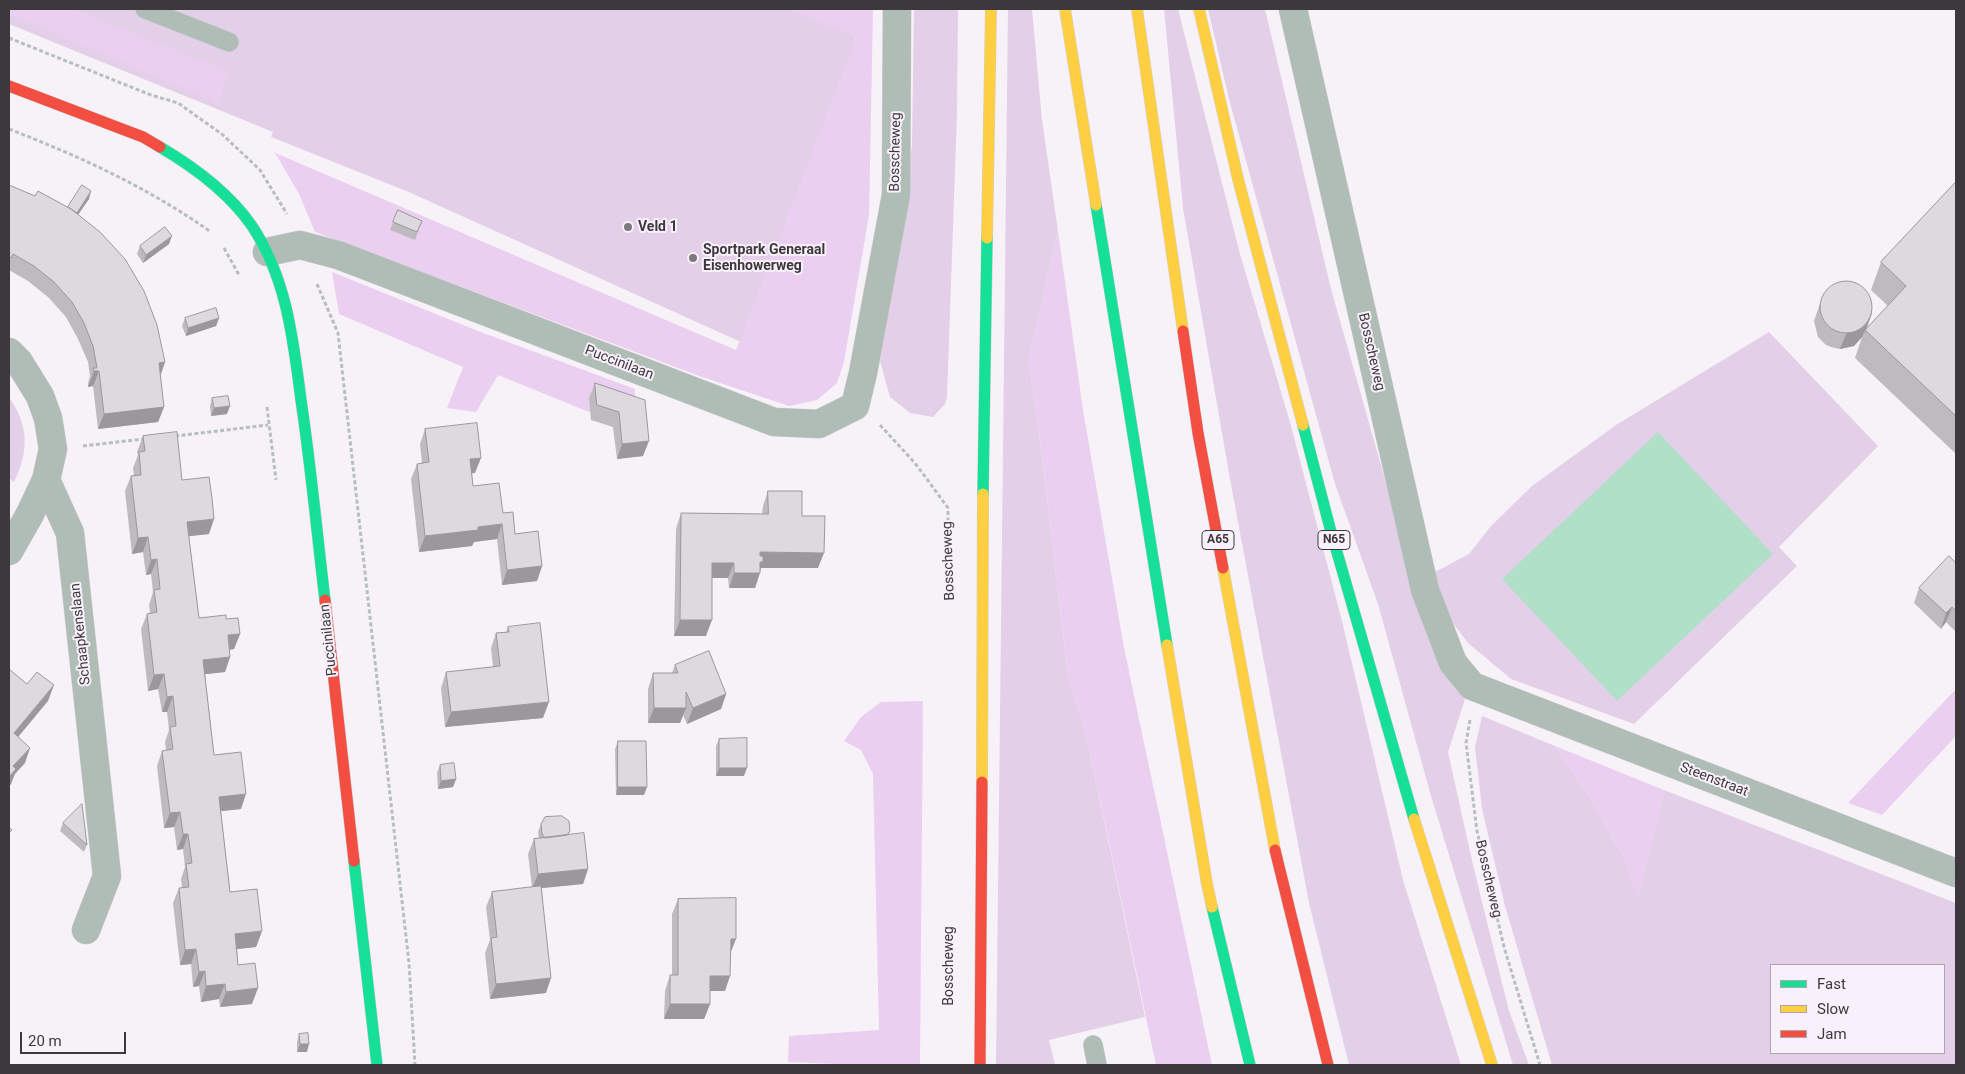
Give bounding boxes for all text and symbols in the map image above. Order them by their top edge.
street label: Bosscheweg [887,112,905,192]
place label: Veld 1 [638,219,678,235]
marker: Veld 1 [622,221,634,233]
place label: Sportpark Generaal Eisenhowerweg [703,242,825,274]
marker: Sportpark Generaal Eisenhowerweg [687,252,699,264]
street label: Bosscheweg [1354,311,1388,393]
street label: Puccinilaan [582,342,656,384]
street label: Bosscheweg [939,521,959,601]
road number: A65 [1202,530,1234,550]
road number: N65 [1318,530,1350,550]
street label: Schaapkenslaan [67,582,95,686]
street label: Puccinilaan [317,603,341,677]
street label: Steenstraat [1678,759,1750,801]
street label: Bosscheweg [1471,838,1505,920]
street label: Bosscheweg [941,926,957,1006]
legend [1770,964,1945,1054]
text: Fast [1817,975,1846,993]
text: Slow [1817,1000,1849,1018]
scale bar [22,1022,129,1054]
text: Jam [1817,1025,1847,1043]
text: 20 m [28,1032,62,1050]

